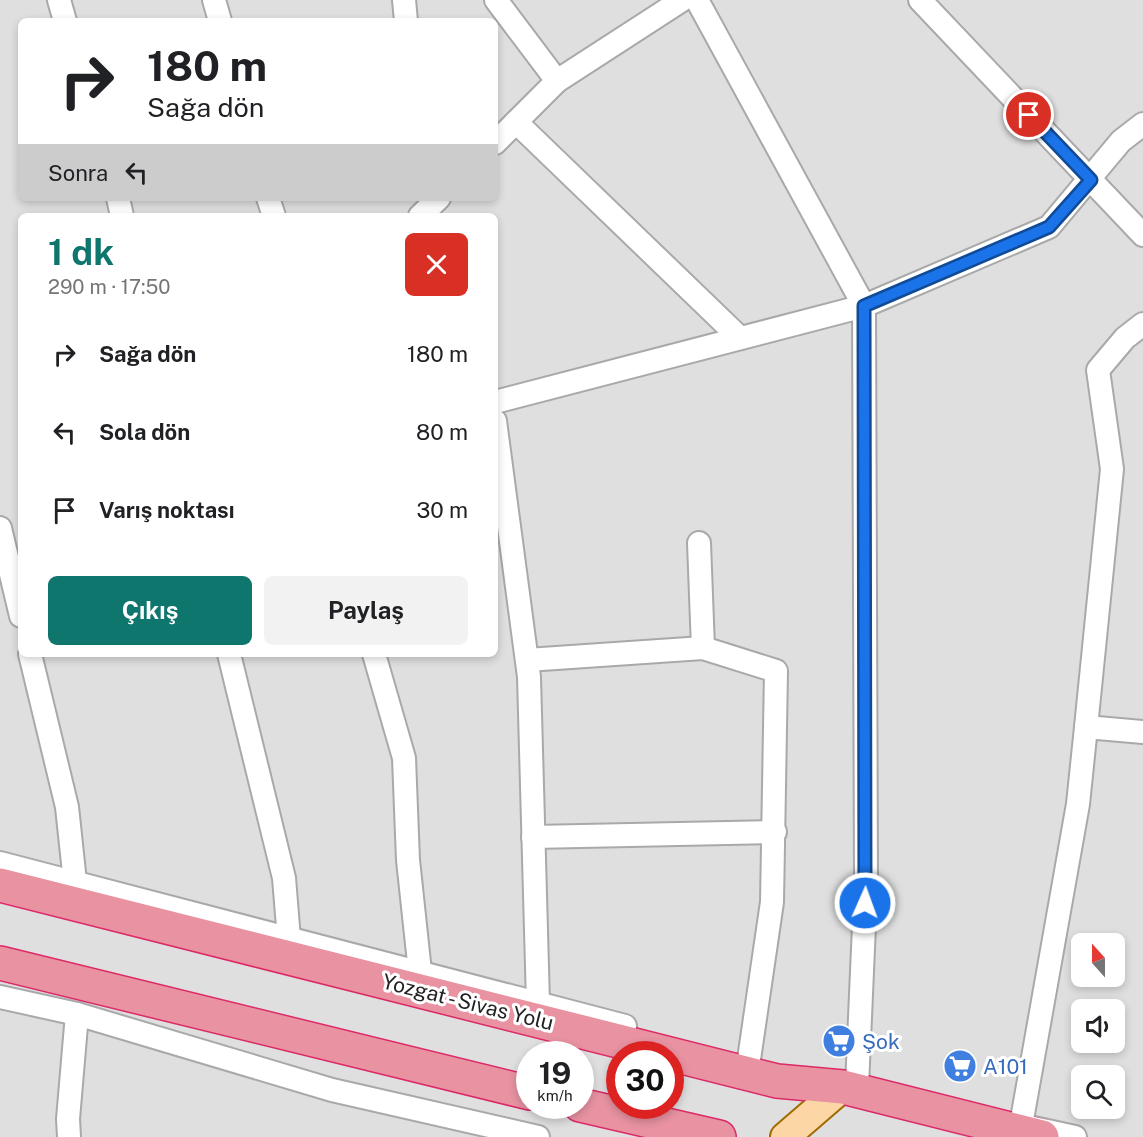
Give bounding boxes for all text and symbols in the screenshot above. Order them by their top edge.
text: 180 m [147,41,267,90]
icon: right [48,42,126,120]
pin [1003,89,1054,140]
text: Sağa dön [147,91,264,123]
icon: arrive [1012,98,1045,131]
icon: left [120,156,153,189]
text: Sonra [48,160,108,186]
text: 1 dk [48,231,114,273]
button: close [405,233,468,296]
text: 290 m · 17:50 [48,275,171,299]
icon: right [48,338,81,371]
text: Sağa dön [99,341,196,367]
text: 180 m [407,341,468,367]
icon: left [48,416,81,449]
text: Sola dön [99,419,190,445]
text: 80 m [416,419,468,445]
icon: arrive [48,494,81,527]
text: Varış noktası [99,497,234,523]
text: 30 m [416,497,468,523]
button: Çıkış [48,576,252,645]
button: Paylaş [264,576,468,645]
position arrow [833,871,897,935]
north arrow [1071,933,1125,987]
map controls [1071,933,1125,1119]
street label: Yozgat - Sivas Yolu [380,969,556,1035]
button: sound [1071,999,1125,1053]
supermarket icon: Şok [821,1023,857,1059]
place label: Şok [862,1029,900,1054]
speed limit sign: 30 [606,1041,684,1119]
supermarket icon: A101 [942,1048,978,1084]
place label: A101 [983,1054,1028,1079]
text: 19 [539,1055,571,1091]
button: search [1071,1065,1125,1119]
text: km/h [537,1087,573,1104]

